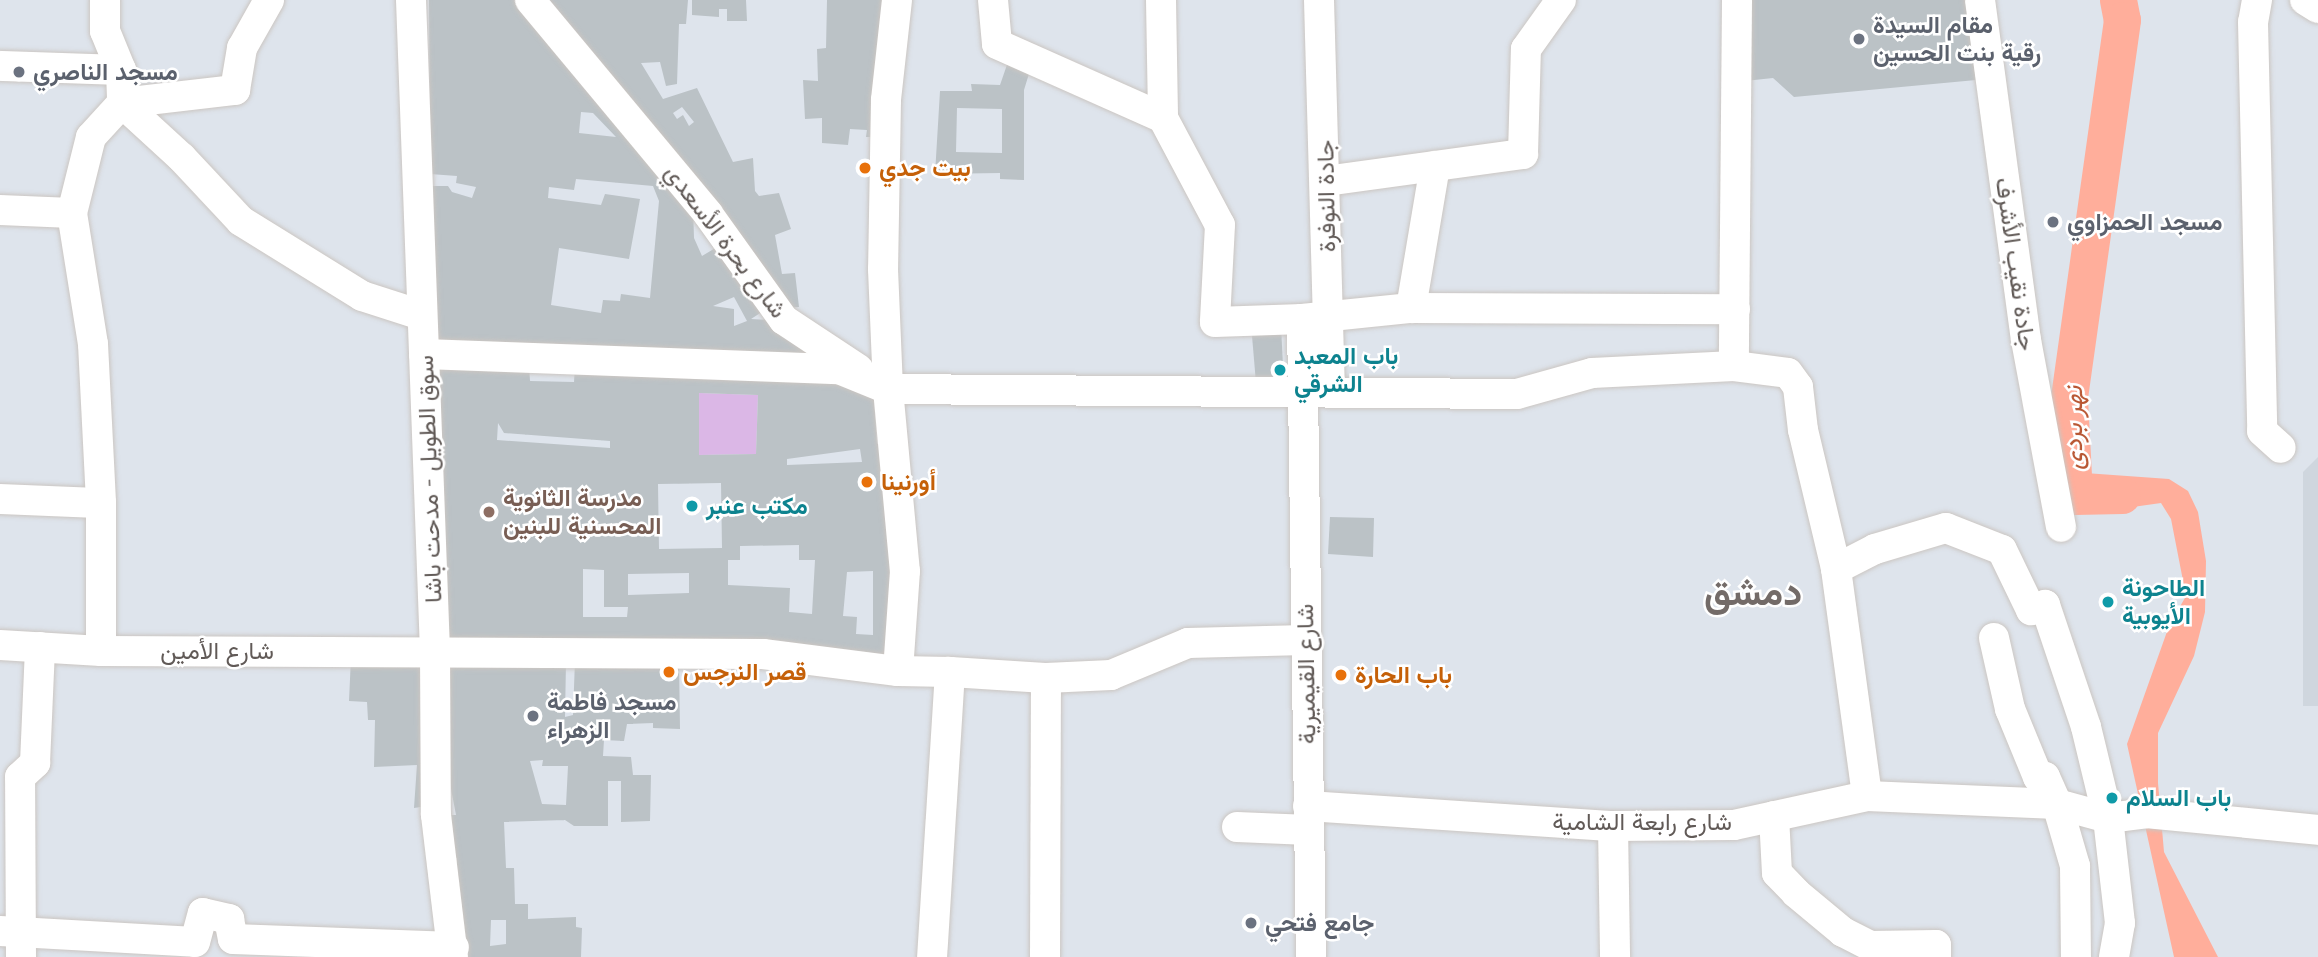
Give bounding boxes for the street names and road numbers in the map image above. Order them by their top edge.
street label: جادة النوفرة [1311,140,1341,252]
street label: شارع بحرة الأسعدي [659,158,793,324]
street label: جادة نقيب الأشرف [1990,176,2042,352]
street label: سوق الطويل - مدحت باشا [410,355,448,603]
street label: شارع القيميرية [1290,604,1322,744]
street label: شارع الأمين [160,637,274,665]
street label: شارع رابعة الشامية [1552,808,1732,836]

